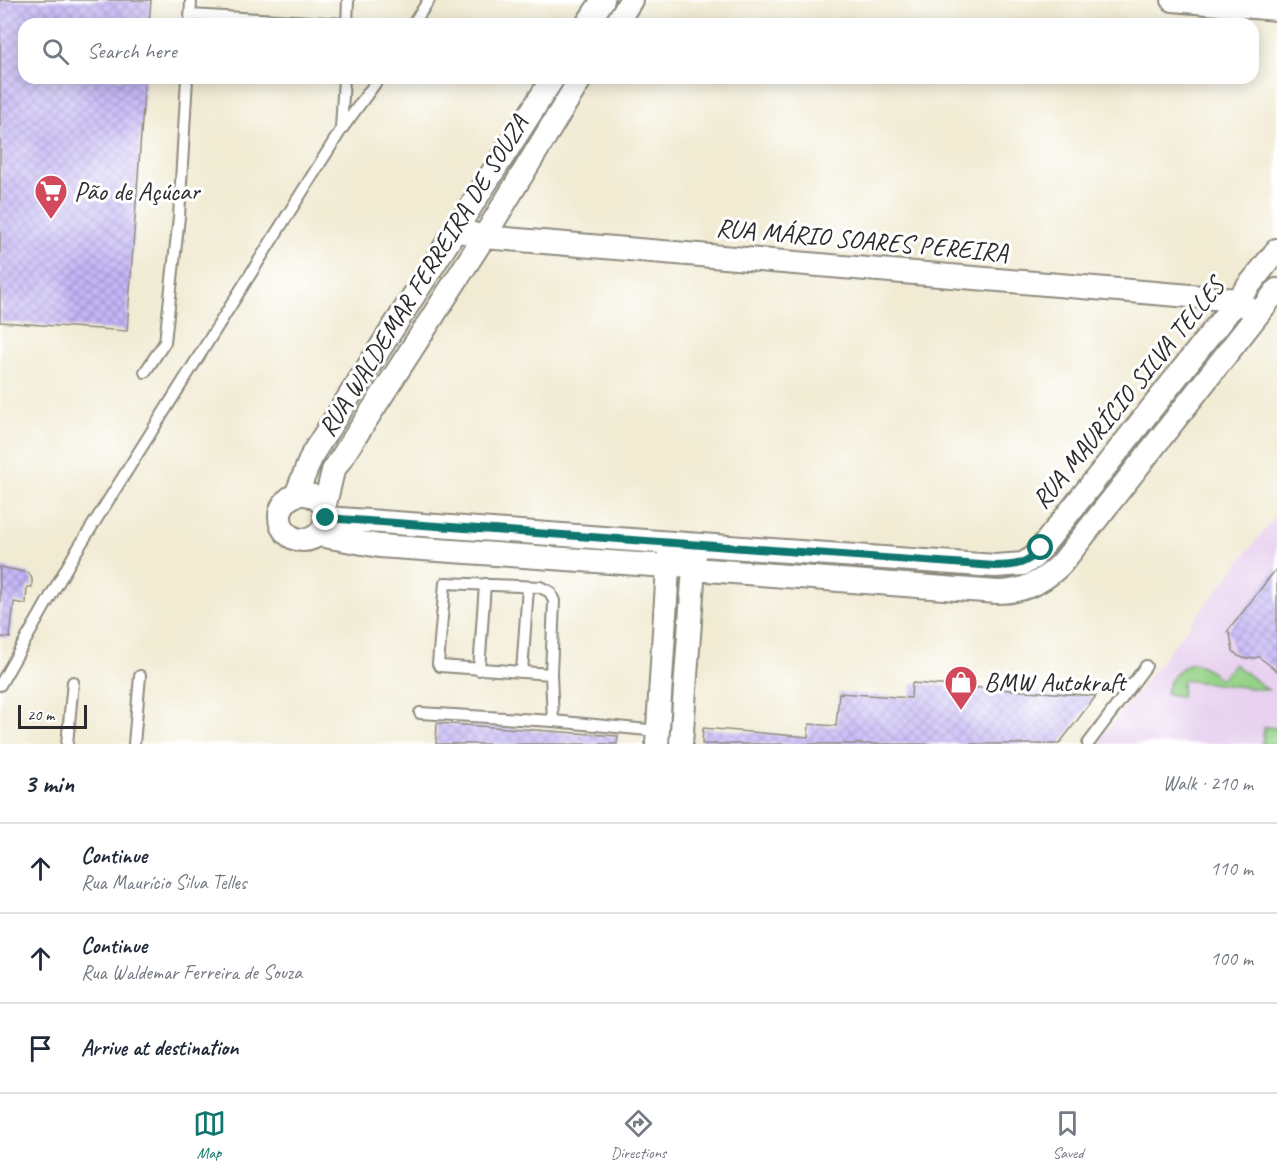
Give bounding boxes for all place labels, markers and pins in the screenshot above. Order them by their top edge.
supermarket icon: Pão de Açúcar [33,173,69,220]
place label: Pão de Açúcar [74,175,201,208]
shop icon: BMW Autokraft [943,664,979,711]
place label: BMW Autokraft [984,666,1128,699]

